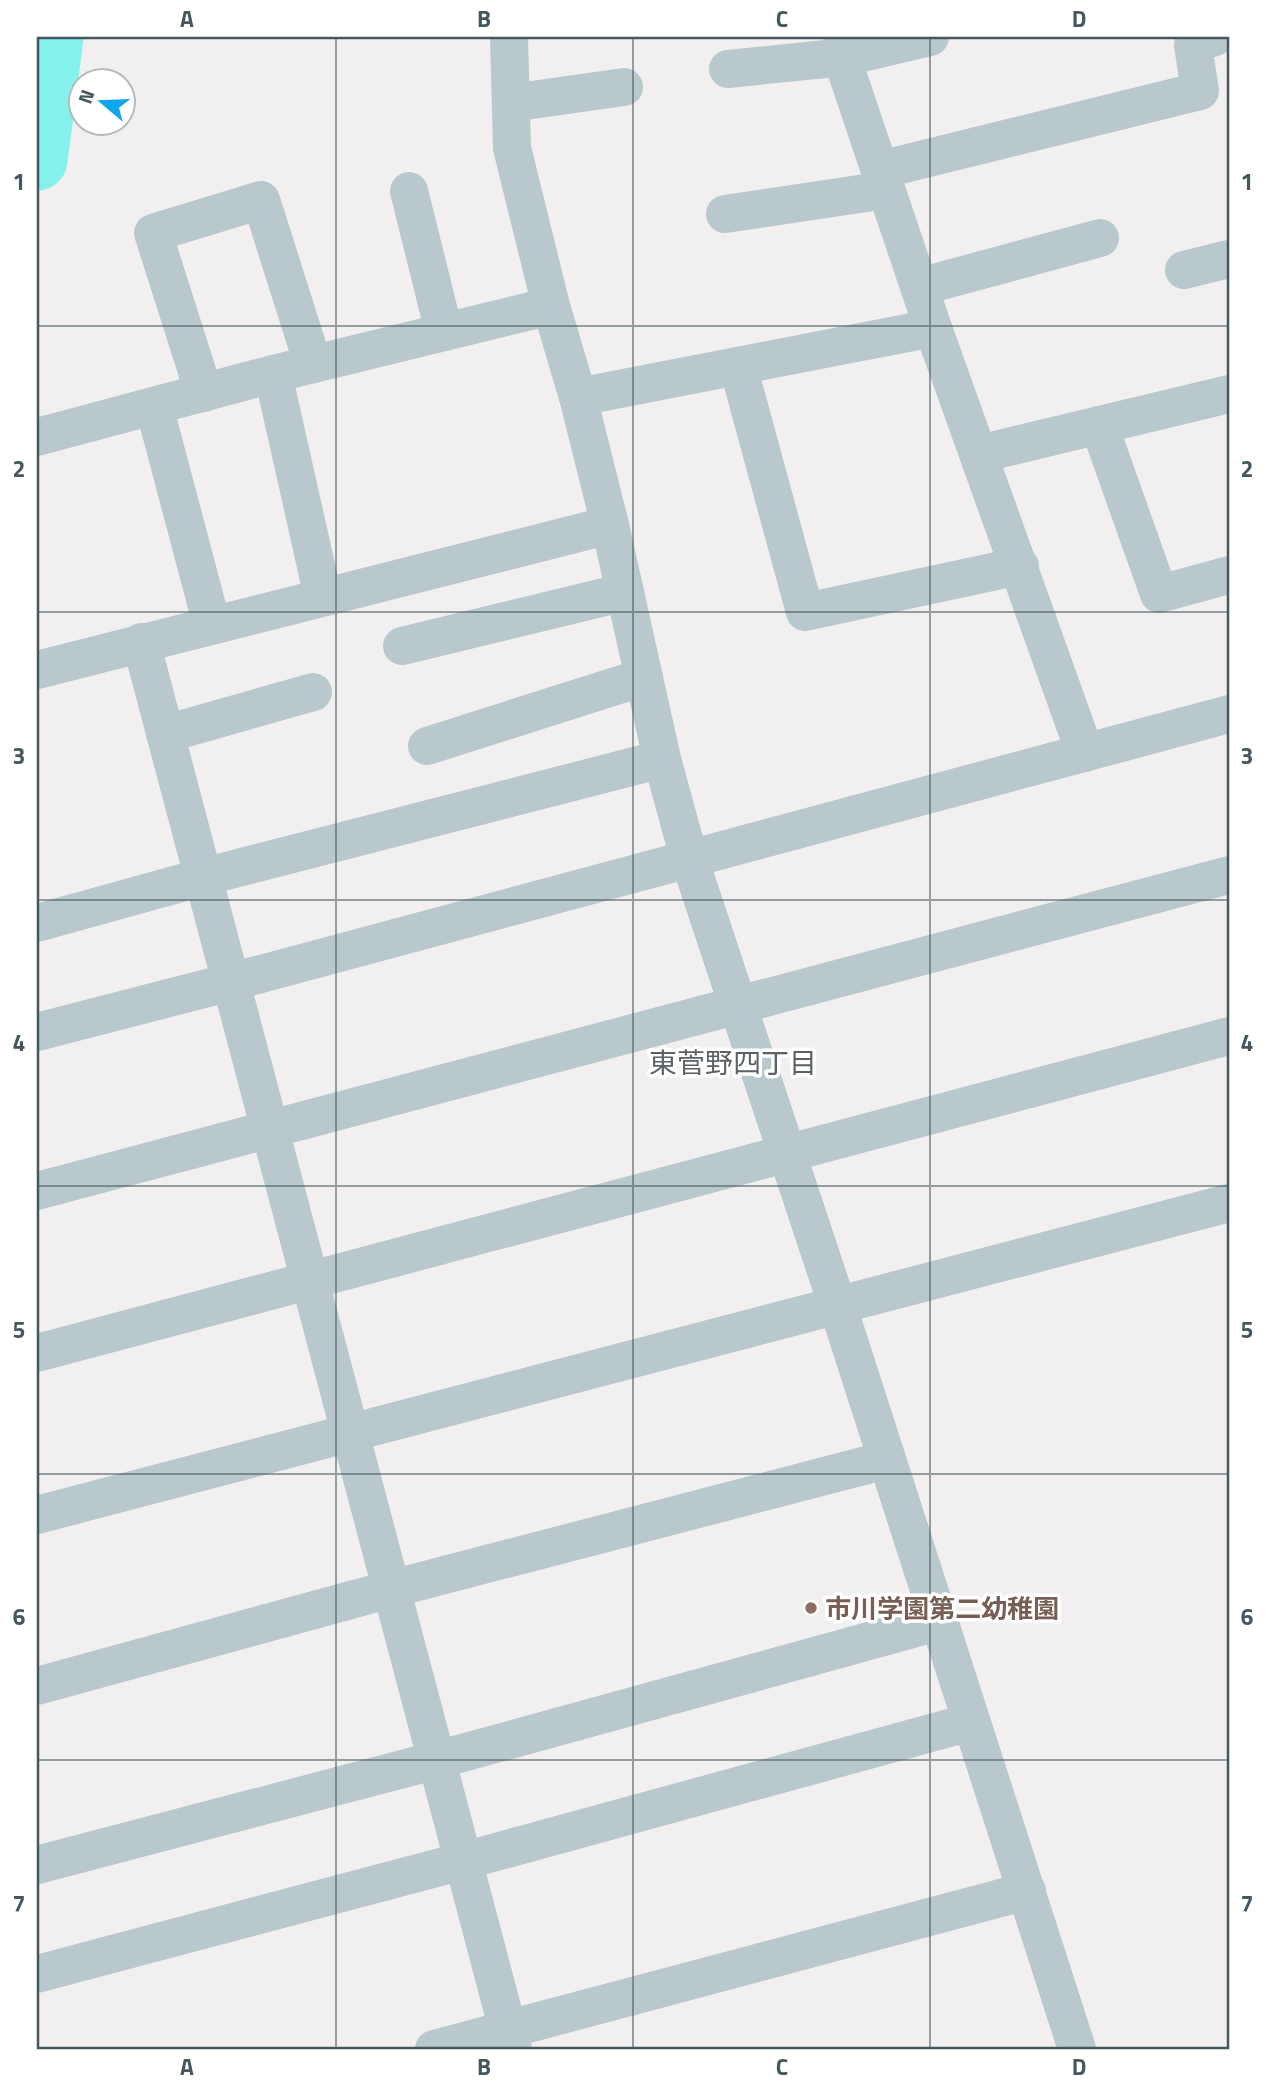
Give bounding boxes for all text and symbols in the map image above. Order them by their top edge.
text: A [180,1,194,36]
text: B [477,1,491,36]
text: C [776,1,788,36]
text: D [1072,1,1086,36]
north arrow [66,66,136,136]
text: N [70,85,101,107]
text: 1 [13,164,25,199]
text: 1 [1241,164,1253,199]
text: 2 [13,451,25,486]
text: 2 [1241,451,1253,486]
text: 3 [13,738,25,773]
text: 3 [1241,738,1253,773]
text: 4 [13,1025,25,1060]
text: 4 [1241,1025,1253,1060]
district label: 東菅野四丁目 [649,1041,817,1084]
text: 5 [13,1312,25,1347]
text: 5 [1241,1312,1253,1347]
place label: 市川学園第二幼稚園 [825,1589,1059,1628]
text: 6 [13,1599,26,1634]
text: 6 [1241,1599,1254,1634]
marker: 市川学園第二幼稚園 [803,1600,819,1616]
text: 7 [13,1886,25,1921]
text: 7 [1241,1886,1253,1921]
text: A [180,2049,194,2084]
text: B [477,2049,491,2084]
text: C [776,2049,788,2084]
text: D [1072,2049,1086,2084]

